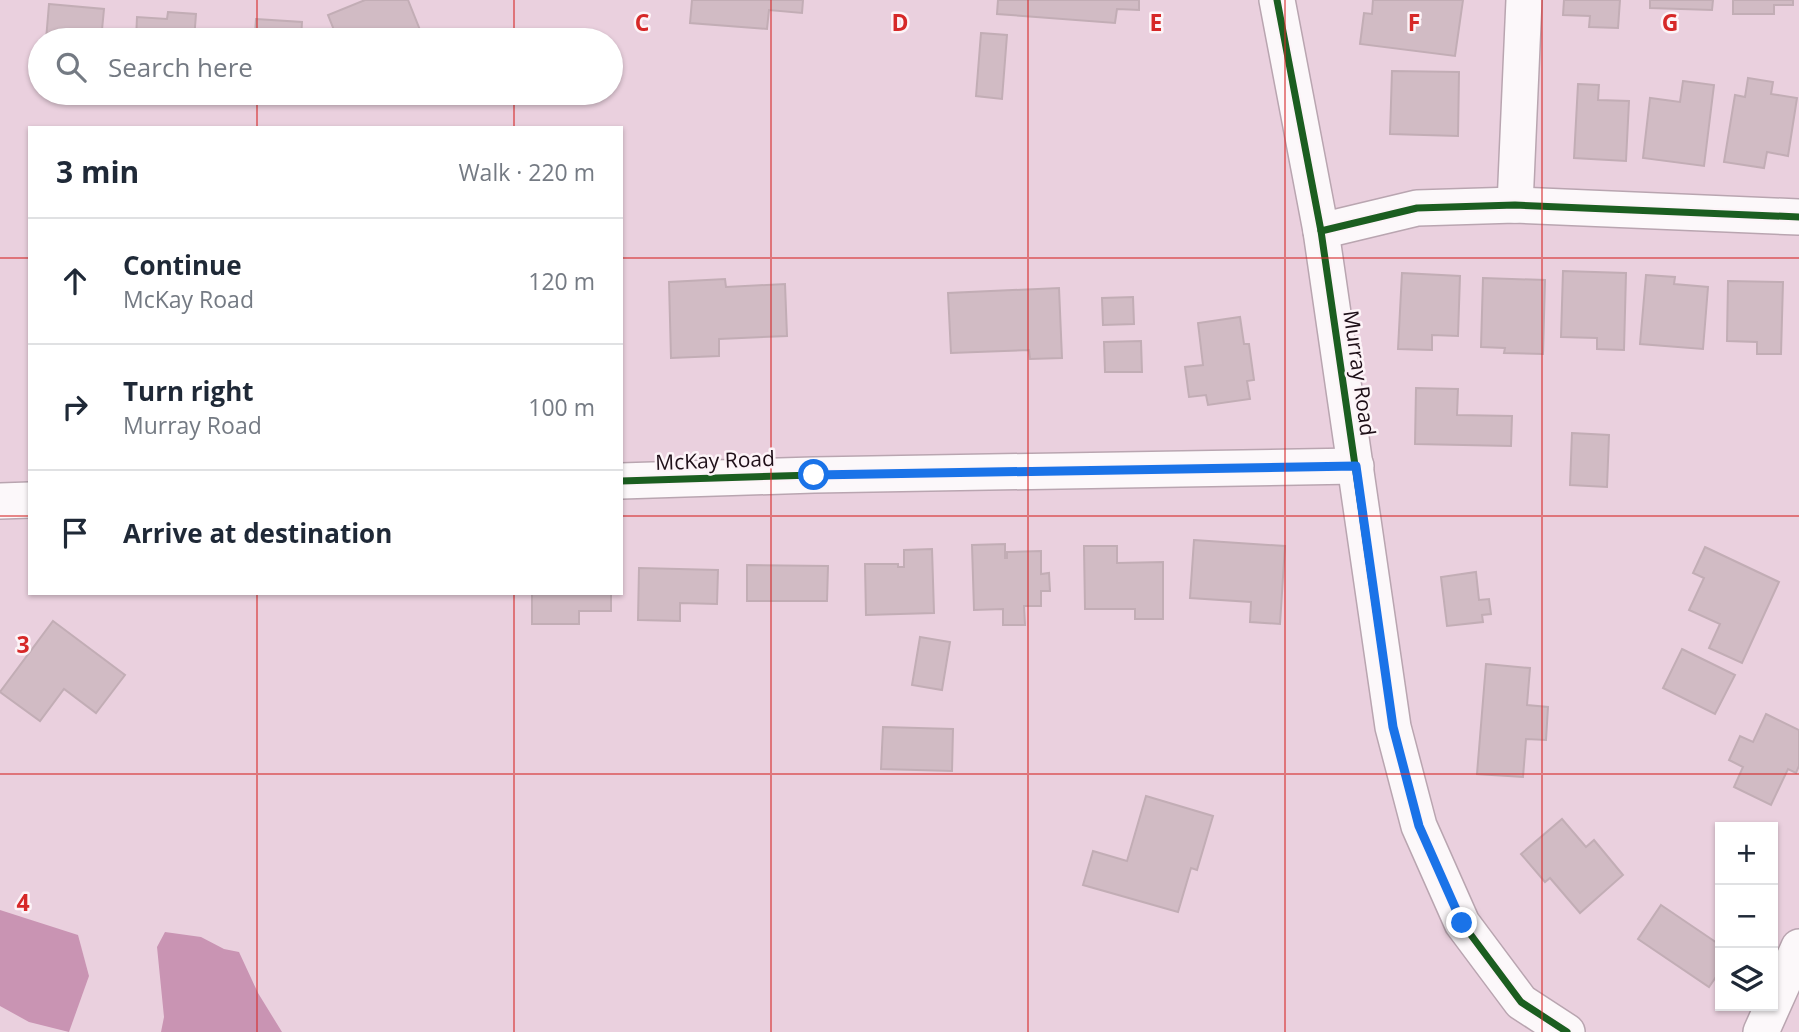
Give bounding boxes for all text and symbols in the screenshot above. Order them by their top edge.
text: C [635,6,649,38]
text: D [891,6,909,38]
text: E [1150,6,1162,38]
text: F [1408,6,1420,38]
text: G [1662,6,1678,38]
search box [28,28,623,105]
icon: search [52,48,90,86]
text: Search here [108,49,253,85]
text: 3 min [56,151,139,192]
text: Walk · 220 m [458,156,595,188]
text: Continue [123,247,242,283]
icon: ahead [56,262,94,300]
text: 120 m [528,265,595,297]
text: McKay Road [123,283,254,315]
street label: Murray Road [1337,308,1383,438]
text: Turn right [123,373,254,409]
icon: right [56,388,94,426]
text: 100 m [528,391,595,423]
text: Murray Road [123,409,262,441]
street label: McKay Road [655,444,775,476]
route start [798,459,829,490]
icon: arrive [56,514,94,552]
text: Arrive at destination [123,515,392,551]
text: 3 [16,628,30,660]
map controls [1715,822,1778,1011]
button: + [1715,822,1778,885]
button: − [1715,885,1778,948]
text: 4 [16,886,30,918]
route end [1446,907,1477,938]
button: layers [1715,948,1778,1011]

